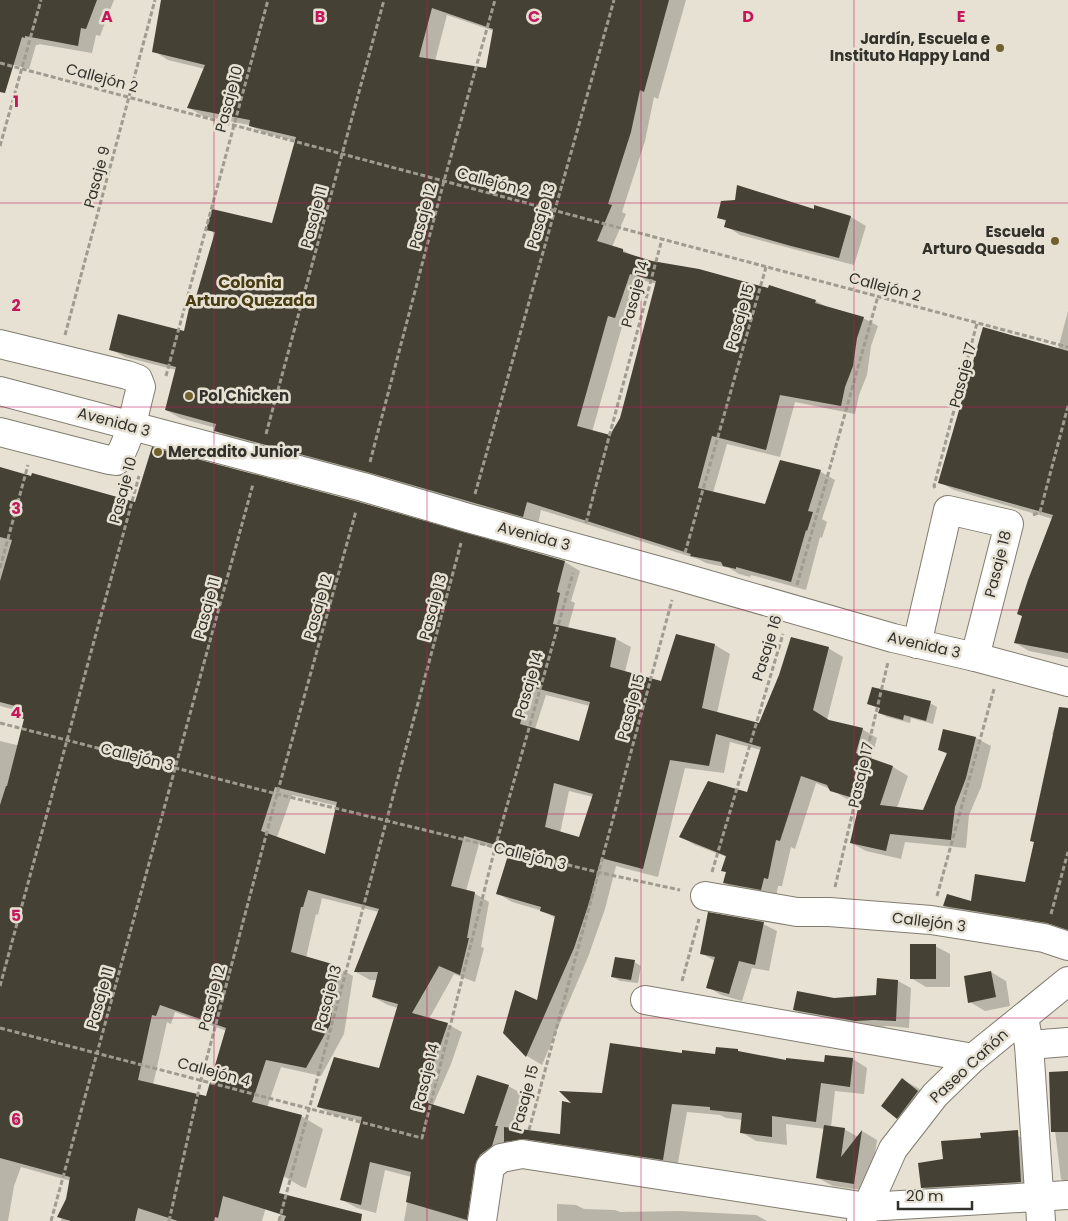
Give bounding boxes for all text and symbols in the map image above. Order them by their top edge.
text: A [101,5,113,28]
text: B [315,5,325,28]
text: C [528,5,540,28]
text: D [742,5,754,28]
text: E [957,5,965,28]
place label: Jardín, Escuela e Instituto Happy Land [830,28,990,66]
marker: Jardín, Escuela e Instituto Happy Land [994,42,1006,54]
street label: Callejón 2 [64,58,141,97]
street label: Pasaje 10 [210,63,247,134]
text: 1 [13,90,19,113]
street label: Pasaje 9 [78,144,115,210]
street label: Callejón 2 [455,162,532,201]
street label: Pasaje 12 [404,181,441,251]
street label: Pasaje 13 [521,181,560,251]
street label: Pasaje 11 [295,184,332,250]
place label: Escuela Arturo Quesada [922,221,1045,259]
marker: Escuela Arturo Quesada [1049,235,1061,247]
street label: Pasaje 14 [616,258,653,329]
street label: Callejón 2 [847,267,924,306]
district label: Colonia Arturo Quezada [185,271,315,312]
street label: Pasaje 15 [720,281,759,352]
text: 2 [11,294,21,317]
street label: Pasaje 17 [944,340,981,410]
place label: Pol Chicken [199,385,289,406]
marker: Pol Chicken [183,390,195,402]
street label: Avenida 3 [76,402,153,441]
place label: Mercadito Junior [168,441,300,462]
marker: Mercadito Junior [152,446,164,458]
street label: Pasaje 10 [104,454,141,525]
text: 3 [11,497,21,520]
street label: Avenida 3 [496,516,573,555]
street label: Pasaje 18 [979,528,1016,599]
street label: Pasaje 12 [298,572,337,642]
street label: Pasaje 13 [414,572,451,642]
street label: Pasaje 11 [188,575,225,641]
street label: Pasaje 16 [747,612,787,684]
street label: Avenida 3 [886,626,963,663]
street label: Pasaje 14 [509,649,548,720]
street label: Pasaje 15 [612,671,649,742]
text: 4 [11,701,22,724]
street label: Callejón 3 [99,737,176,776]
street label: Pasaje 17 [843,740,878,810]
street label: Callejón 3 [492,836,569,875]
text: 5 [11,904,21,927]
street label: Callejón 3 [891,907,967,936]
street label: Pasaje 12 [193,963,230,1033]
street label: Pasaje 13 [309,963,346,1033]
street label: Pasaje 11 [81,964,118,1031]
street label: Paseo Cañón [925,1024,1012,1107]
street label: Pasaje 14 [407,1041,444,1112]
street label: Callejón 4 [175,1052,253,1091]
street label: Pasaje 15 [506,1062,543,1133]
text: 6 [11,1108,21,1131]
scale bar [898,1178,972,1210]
text: 20 m [906,1185,944,1206]

